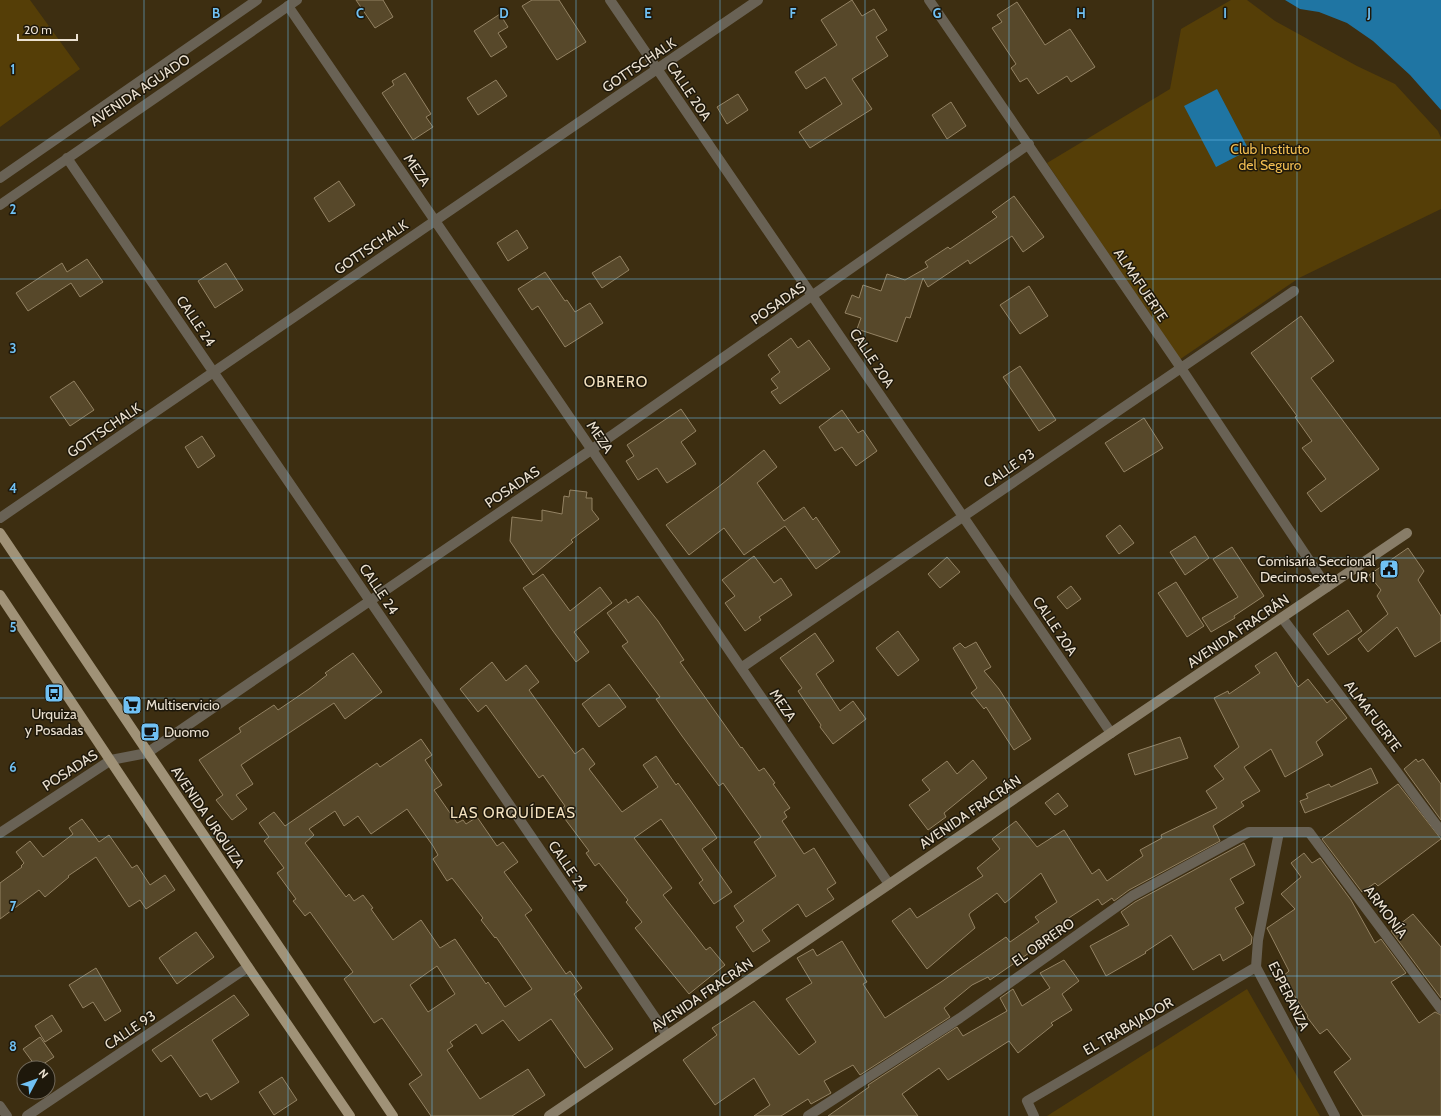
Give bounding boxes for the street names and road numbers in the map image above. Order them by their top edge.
street label: GOTTSCHALK [599,34,679,96]
street label: AVENIDA AGUADO [87,50,194,130]
street label: CALLE 20A [663,58,716,124]
street label: MEZA [400,150,435,190]
street label: GOTTSCHALK [331,216,411,278]
street label: ALMAFUERTE [1110,245,1172,325]
street label: POSADAS [747,278,809,328]
street label: CALLE 24 [172,292,220,350]
street label: CALLE 20A [846,325,899,391]
street label: GOTTSCHALK [64,399,144,461]
street label: MEZA [583,417,618,457]
street label: CALLE 93 [980,444,1038,492]
street label: POSADAS [481,462,543,512]
street label: CALLE 24 [355,560,403,618]
street label: AVENIDA FRACRÁN [1184,590,1292,672]
street label: CALLE 20A [1029,593,1082,659]
street label: ALMAFUERTE [1340,677,1406,755]
street label: MEZA [766,685,801,725]
street label: POSADAS [39,745,101,795]
street label: AVENIDA URQUIZA [167,763,249,872]
street label: AVENIDA FRACRÁN [916,771,1024,853]
street label: CALLE 24 [544,837,592,895]
street label: ARMONÍA [1360,882,1412,942]
street label: EL OBRERO [1008,914,1078,970]
street label: AVENIDA FRACRÁN [648,954,756,1036]
street label: ESPERANZA [1264,958,1314,1034]
street label: EL TRABAJADOR [1080,993,1177,1059]
street label: CALLE 93 [101,1006,159,1054]

